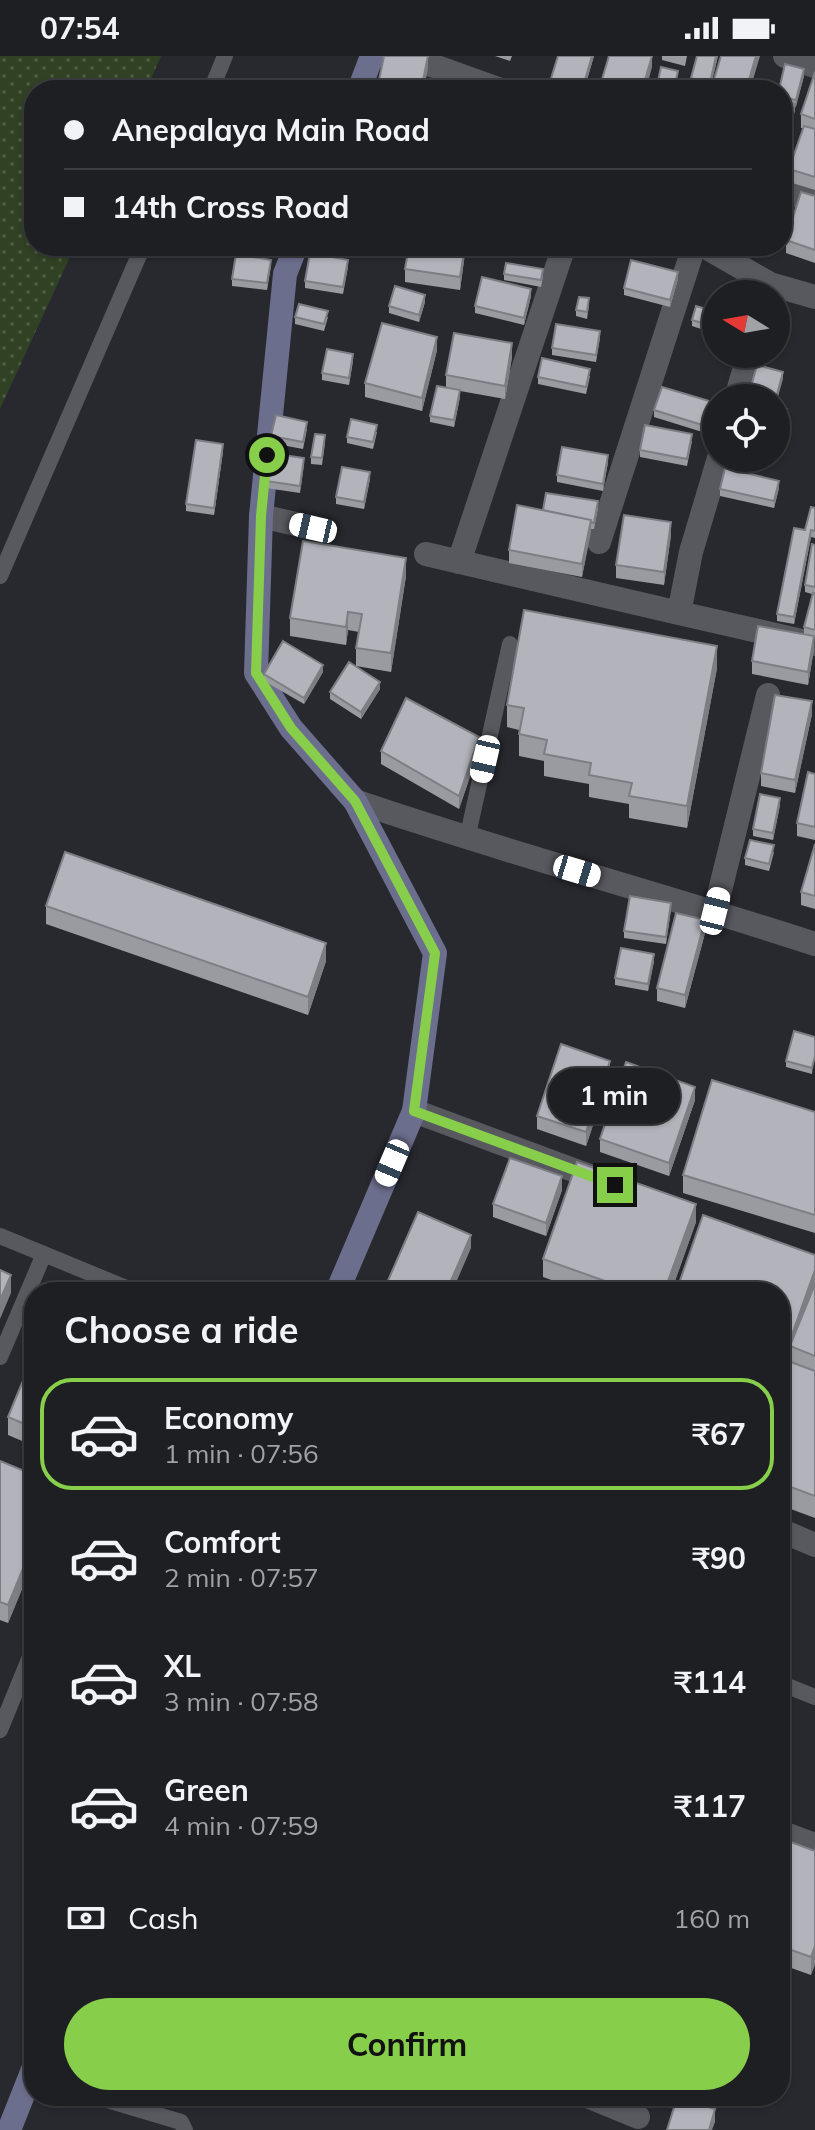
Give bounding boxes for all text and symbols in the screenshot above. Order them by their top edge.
text: 07:54 [40,9,119,47]
text: Anepalaya Main Road [112,111,430,149]
text: 14th Cross Road [112,188,349,226]
north arrow [702,280,790,368]
map controls [702,280,790,472]
button: locate [702,384,790,472]
route start [249,437,285,473]
car [287,511,339,545]
car [468,733,502,785]
car [551,853,603,889]
car [698,885,732,937]
callout: 1 min [549,1069,681,1125]
text: 1 min [580,1079,648,1112]
car [372,1136,412,1190]
route end [597,1167,633,1203]
text: Choose a ride [64,1307,298,1352]
icon: car [68,1398,140,1470]
text: Economy [164,1399,293,1437]
text: ₹67 [692,1415,746,1453]
text: 1 min · 07:56 [164,1437,319,1470]
icon: car [68,1522,140,1594]
text: Comfort [164,1523,281,1561]
text: ₹90 [692,1539,746,1577]
text: 2 min · 07:57 [164,1561,319,1594]
icon: car [68,1646,140,1718]
text: XL [164,1647,201,1685]
text: ₹114 [674,1663,746,1701]
text: 3 min · 07:58 [164,1685,319,1718]
icon: car [68,1770,140,1842]
text: Green [164,1771,249,1809]
text: ₹117 [674,1787,746,1825]
text: 4 min · 07:59 [164,1809,319,1842]
icon: cash [64,1896,108,1940]
text: Cash [128,1899,199,1937]
text: 160 m [674,1902,750,1935]
button: Confirm [64,1998,750,2090]

